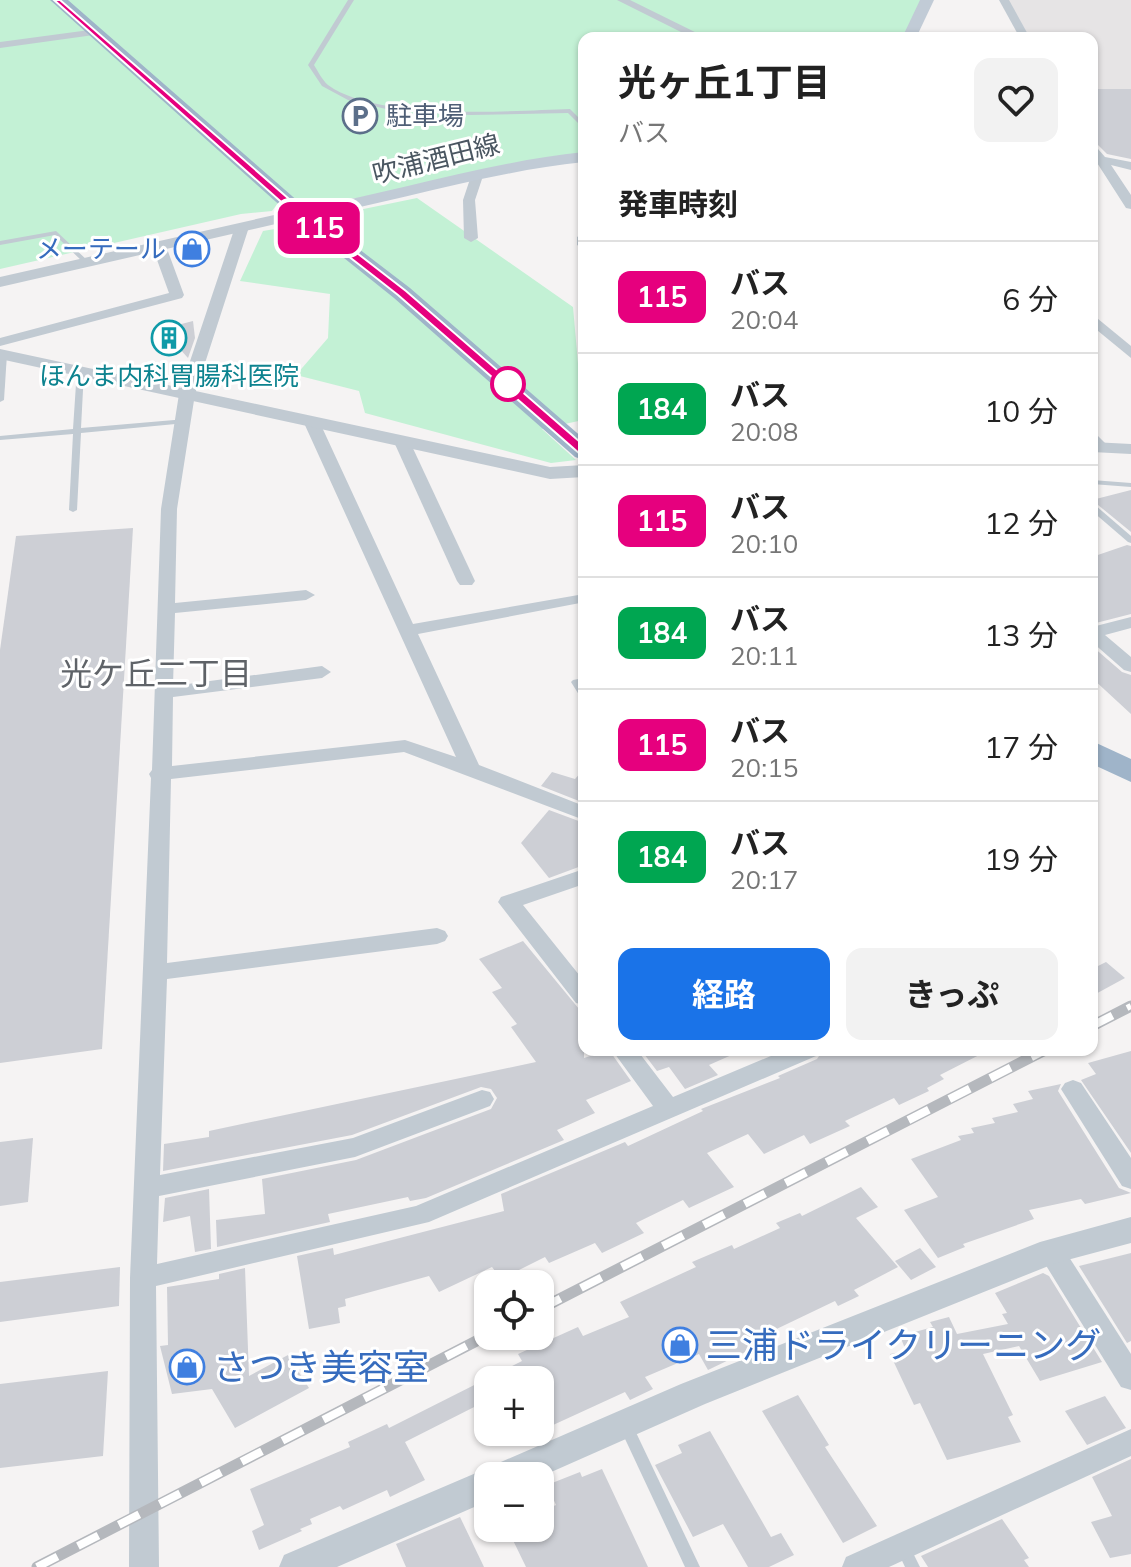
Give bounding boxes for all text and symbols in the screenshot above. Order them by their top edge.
text: 光ヶ丘1丁目 [618,58,831,106]
button: heart [974,58,1058,142]
parking icon: 駐車場 [341,97,379,135]
place label: 駐車場 [386,99,464,132]
text: バス [618,116,670,149]
street label: 吹浦酒田線 [369,127,503,190]
text: 発車時刻 [618,185,738,223]
line badge: 115 [273,202,365,254]
text: 115 [294,210,344,245]
shop icon: メーテール [173,230,211,268]
place label: メーテール [36,232,166,265]
text: バス [730,264,790,302]
text: 115 [637,279,687,314]
text: 6 分 [1002,280,1058,318]
text: 20:04 [730,303,798,336]
building icon: ほんま内科胃腸科医院 [150,319,188,357]
place label: ほんま内科胃腸科医院 [39,359,299,392]
unlabelled marker [491,367,525,401]
text: バス [730,376,790,414]
text: 184 [637,391,687,426]
text: 10 分 [984,392,1058,430]
text: 20:08 [730,415,798,448]
text: バス [730,488,790,526]
text: 115 [637,503,687,538]
text: 12 分 [984,504,1058,542]
text: 20:10 [730,527,798,560]
text: バス [730,600,790,638]
text: 184 [637,615,687,650]
text: 13 分 [984,616,1058,654]
text: 20:11 [730,639,798,672]
district label: 光ケ丘二丁目 [60,653,252,693]
text: バス [730,712,790,750]
text: 115 [637,727,687,762]
text: 17 分 [984,728,1058,766]
text: 20:15 [730,751,798,784]
text: バス [730,824,790,862]
text: 184 [637,839,687,874]
text: 19 分 [984,840,1058,878]
text: 20:17 [730,863,798,896]
button: 経路 [618,948,830,1040]
button: きっぷ [846,948,1058,1040]
map controls [474,1270,554,1542]
button: locate [474,1270,554,1350]
place label: 三浦ドライクリーニング [706,1322,1101,1367]
shop icon: 三浦ドライクリーニング [661,1326,699,1364]
place label: さつき美容室 [213,1344,429,1389]
shop icon: さつき美容室 [168,1348,206,1386]
button: + [474,1366,554,1446]
button: − [474,1462,554,1542]

